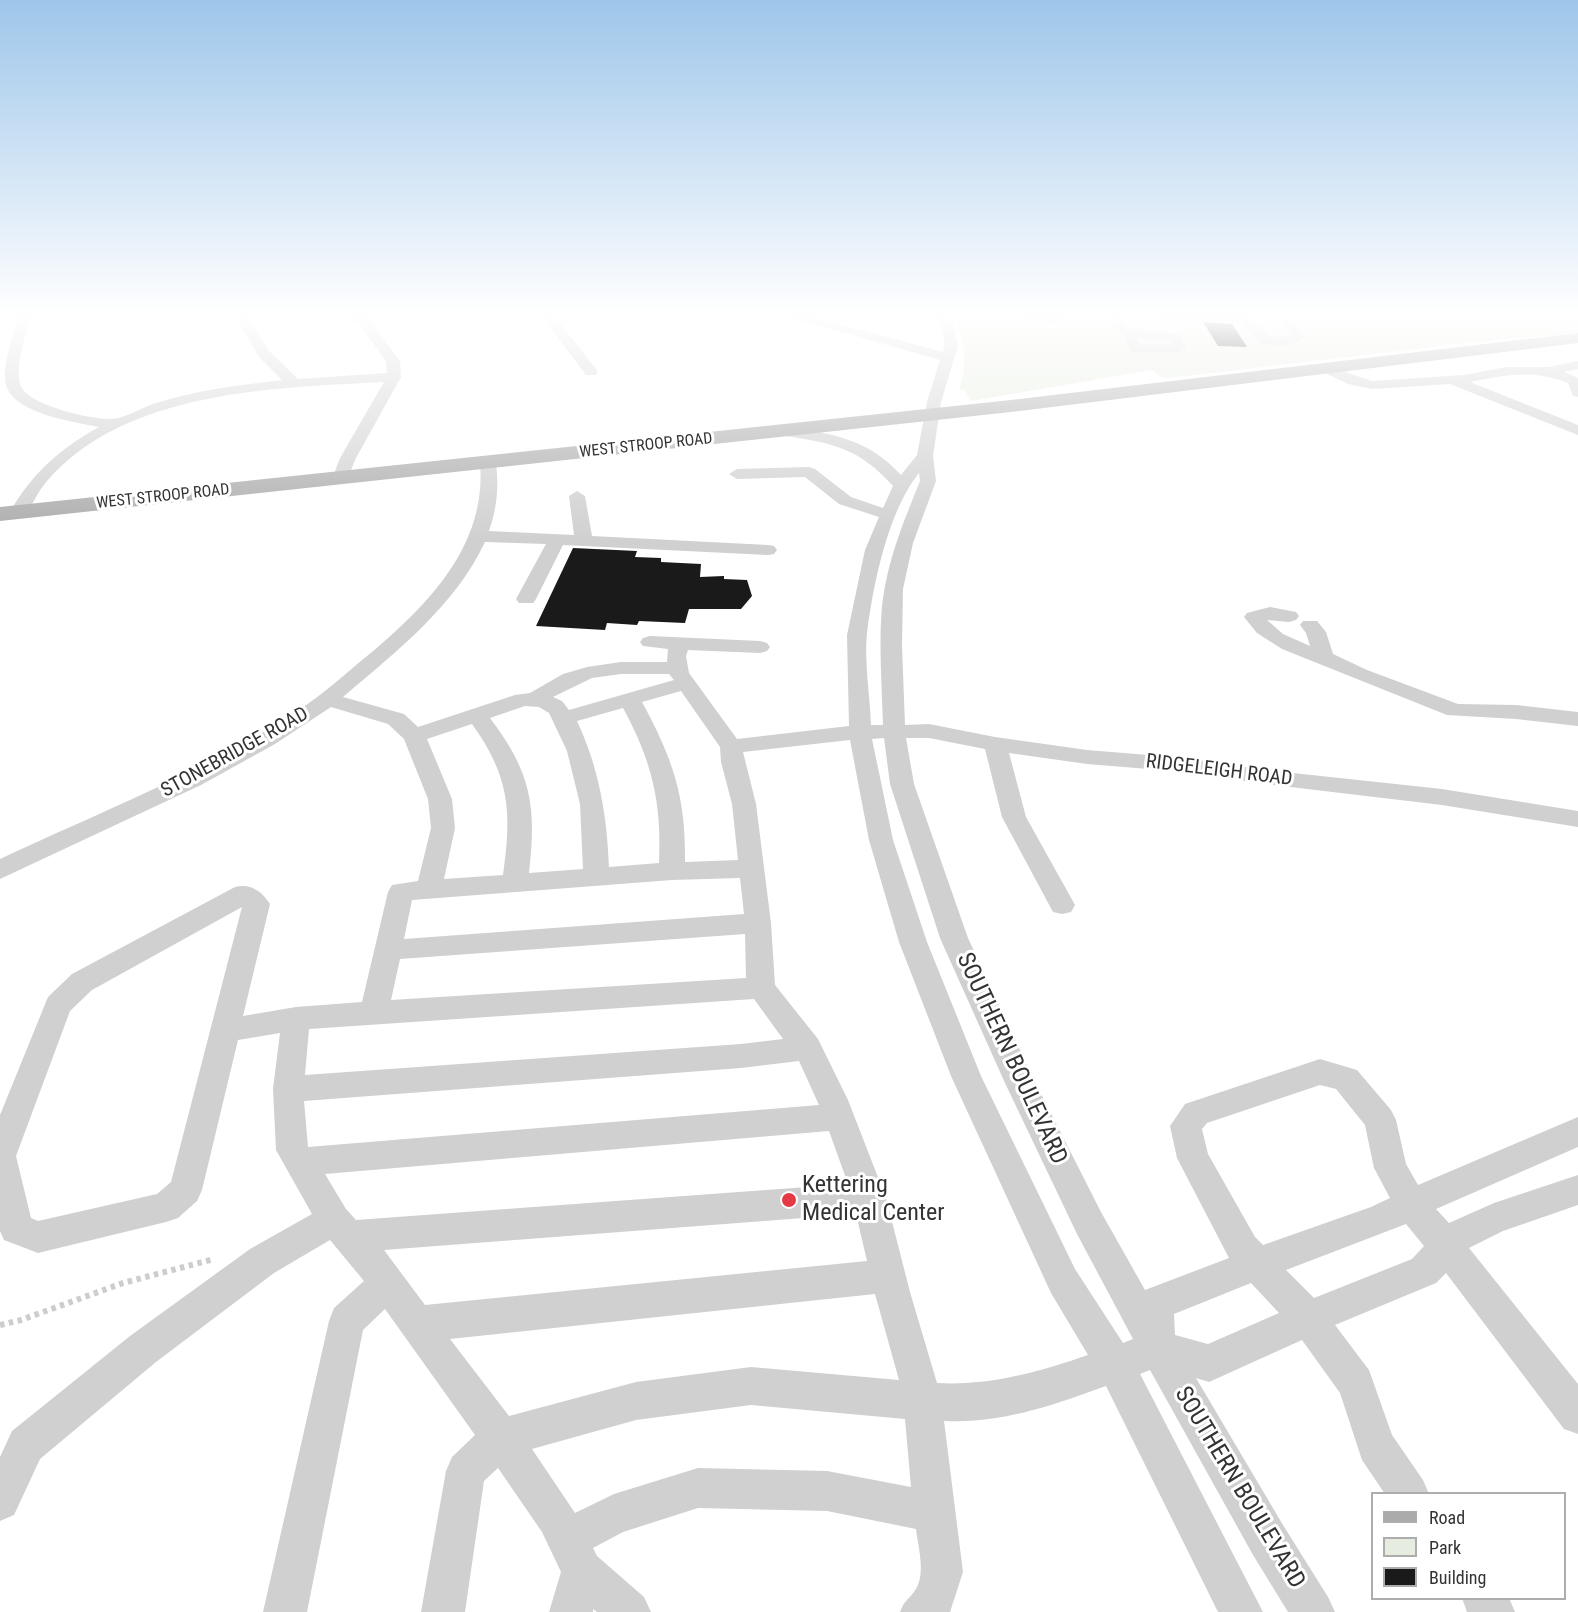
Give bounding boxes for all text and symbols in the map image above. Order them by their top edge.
street label: WEST STROOP ROAD [579,429,713,463]
street label: WEST STROOP ROAD [96,480,230,514]
street label: STONEBRIDGE ROAD [157,703,313,803]
street label: RIDGELEIGH ROAD [1144,750,1294,792]
street label: SOUTHERN BOULEVARD [949,949,1073,1169]
place label: Kettering Medical Center [802,1172,945,1228]
marker: Kettering Medical Center [780,1191,798,1209]
street label: SOUTHERN BOULEVARD [1167,1382,1311,1594]
legend [1371,1492,1566,1600]
text: Road [1429,1507,1465,1528]
text: Park [1429,1537,1461,1558]
text: Building [1429,1567,1486,1588]

